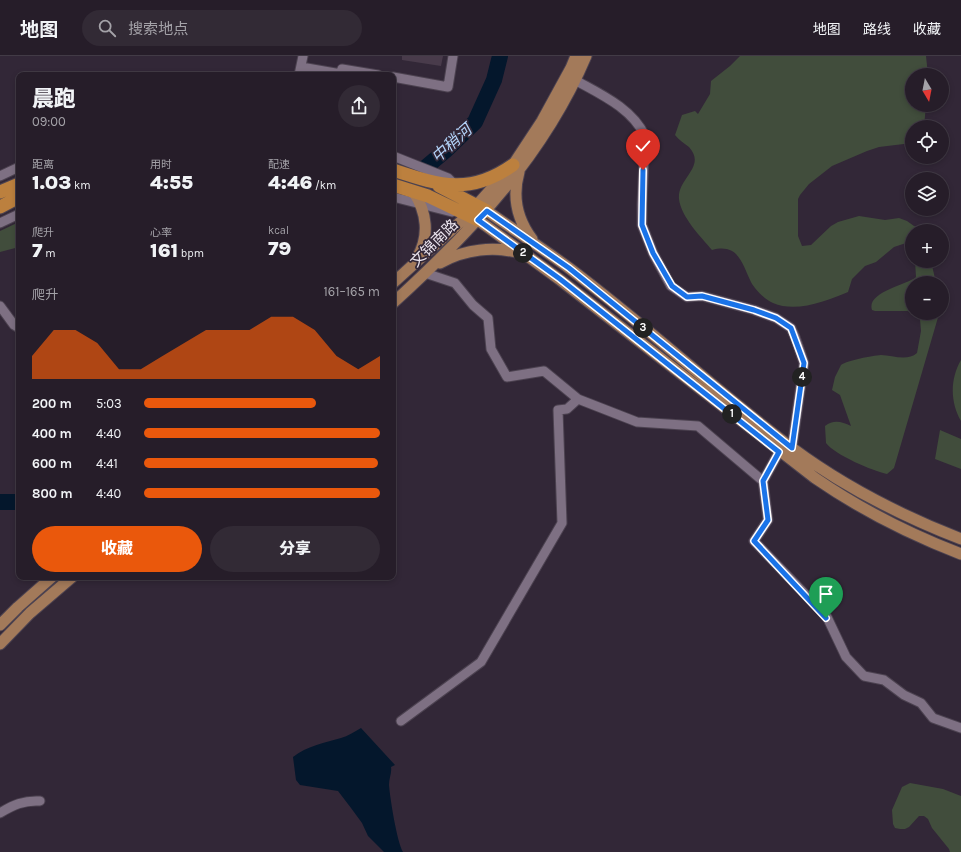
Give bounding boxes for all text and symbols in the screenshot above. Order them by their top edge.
search box [82,10,362,46]
icon: search [96,17,118,39]
text: 地图 [20,19,58,41]
text: 搜索地点 [128,20,188,38]
text: 地图 [813,21,841,38]
text: 路线 [863,21,891,38]
text: 收藏 [913,21,941,38]
north arrow [905,68,949,112]
map controls [905,68,949,320]
button: share [338,85,380,127]
text: 晨跑 [32,86,76,112]
text: 09:00 [32,114,66,129]
water label: 中稍河 [427,118,478,166]
button: locate [905,120,949,164]
pin [626,129,660,170]
icon: check [632,135,654,157]
text: 距离 [32,158,54,171]
text: 用时 [150,158,172,171]
text: 配速 [268,158,290,171]
text: 1.03 [32,171,71,194]
text: 4:55 [150,171,193,194]
text: 4:46 [268,171,312,194]
button: layers [905,172,949,216]
text: km [71,179,90,192]
text: /km [312,179,336,192]
street label: 文锦南路 [406,215,462,271]
text: kcal [268,224,289,237]
button: + [905,224,949,268]
text: 爬升 [32,226,54,239]
text: 心率 [150,226,172,239]
text: 79 [268,237,291,260]
text: 7 [32,239,43,262]
text: 161 [150,239,178,262]
pin: 2 [513,243,533,263]
text: 2 [520,246,526,259]
text: m [43,247,55,260]
text: bpm [178,247,204,260]
button: − [905,276,949,320]
text: 161–165 m [323,284,380,299]
text: 爬升 [32,287,58,302]
pin: 3 [633,318,653,338]
text: 3 [640,321,646,334]
pin: 4 [792,367,812,387]
text: 4 [799,370,805,383]
text: 200 m [32,396,72,411]
text: 5:03 [96,396,122,411]
pin: 1 [722,404,742,424]
text: 1 [730,407,734,420]
text: 400 m [32,426,72,441]
text: 4:40 [96,426,121,441]
text: 600 m [32,456,72,471]
text: 4:41 [96,456,118,471]
text: 800 m [32,486,72,501]
text: 4:40 [96,486,121,501]
button: 收藏 [32,526,202,572]
button: 分享 [210,526,380,572]
pin [809,577,843,618]
icon: arrive [815,583,837,605]

